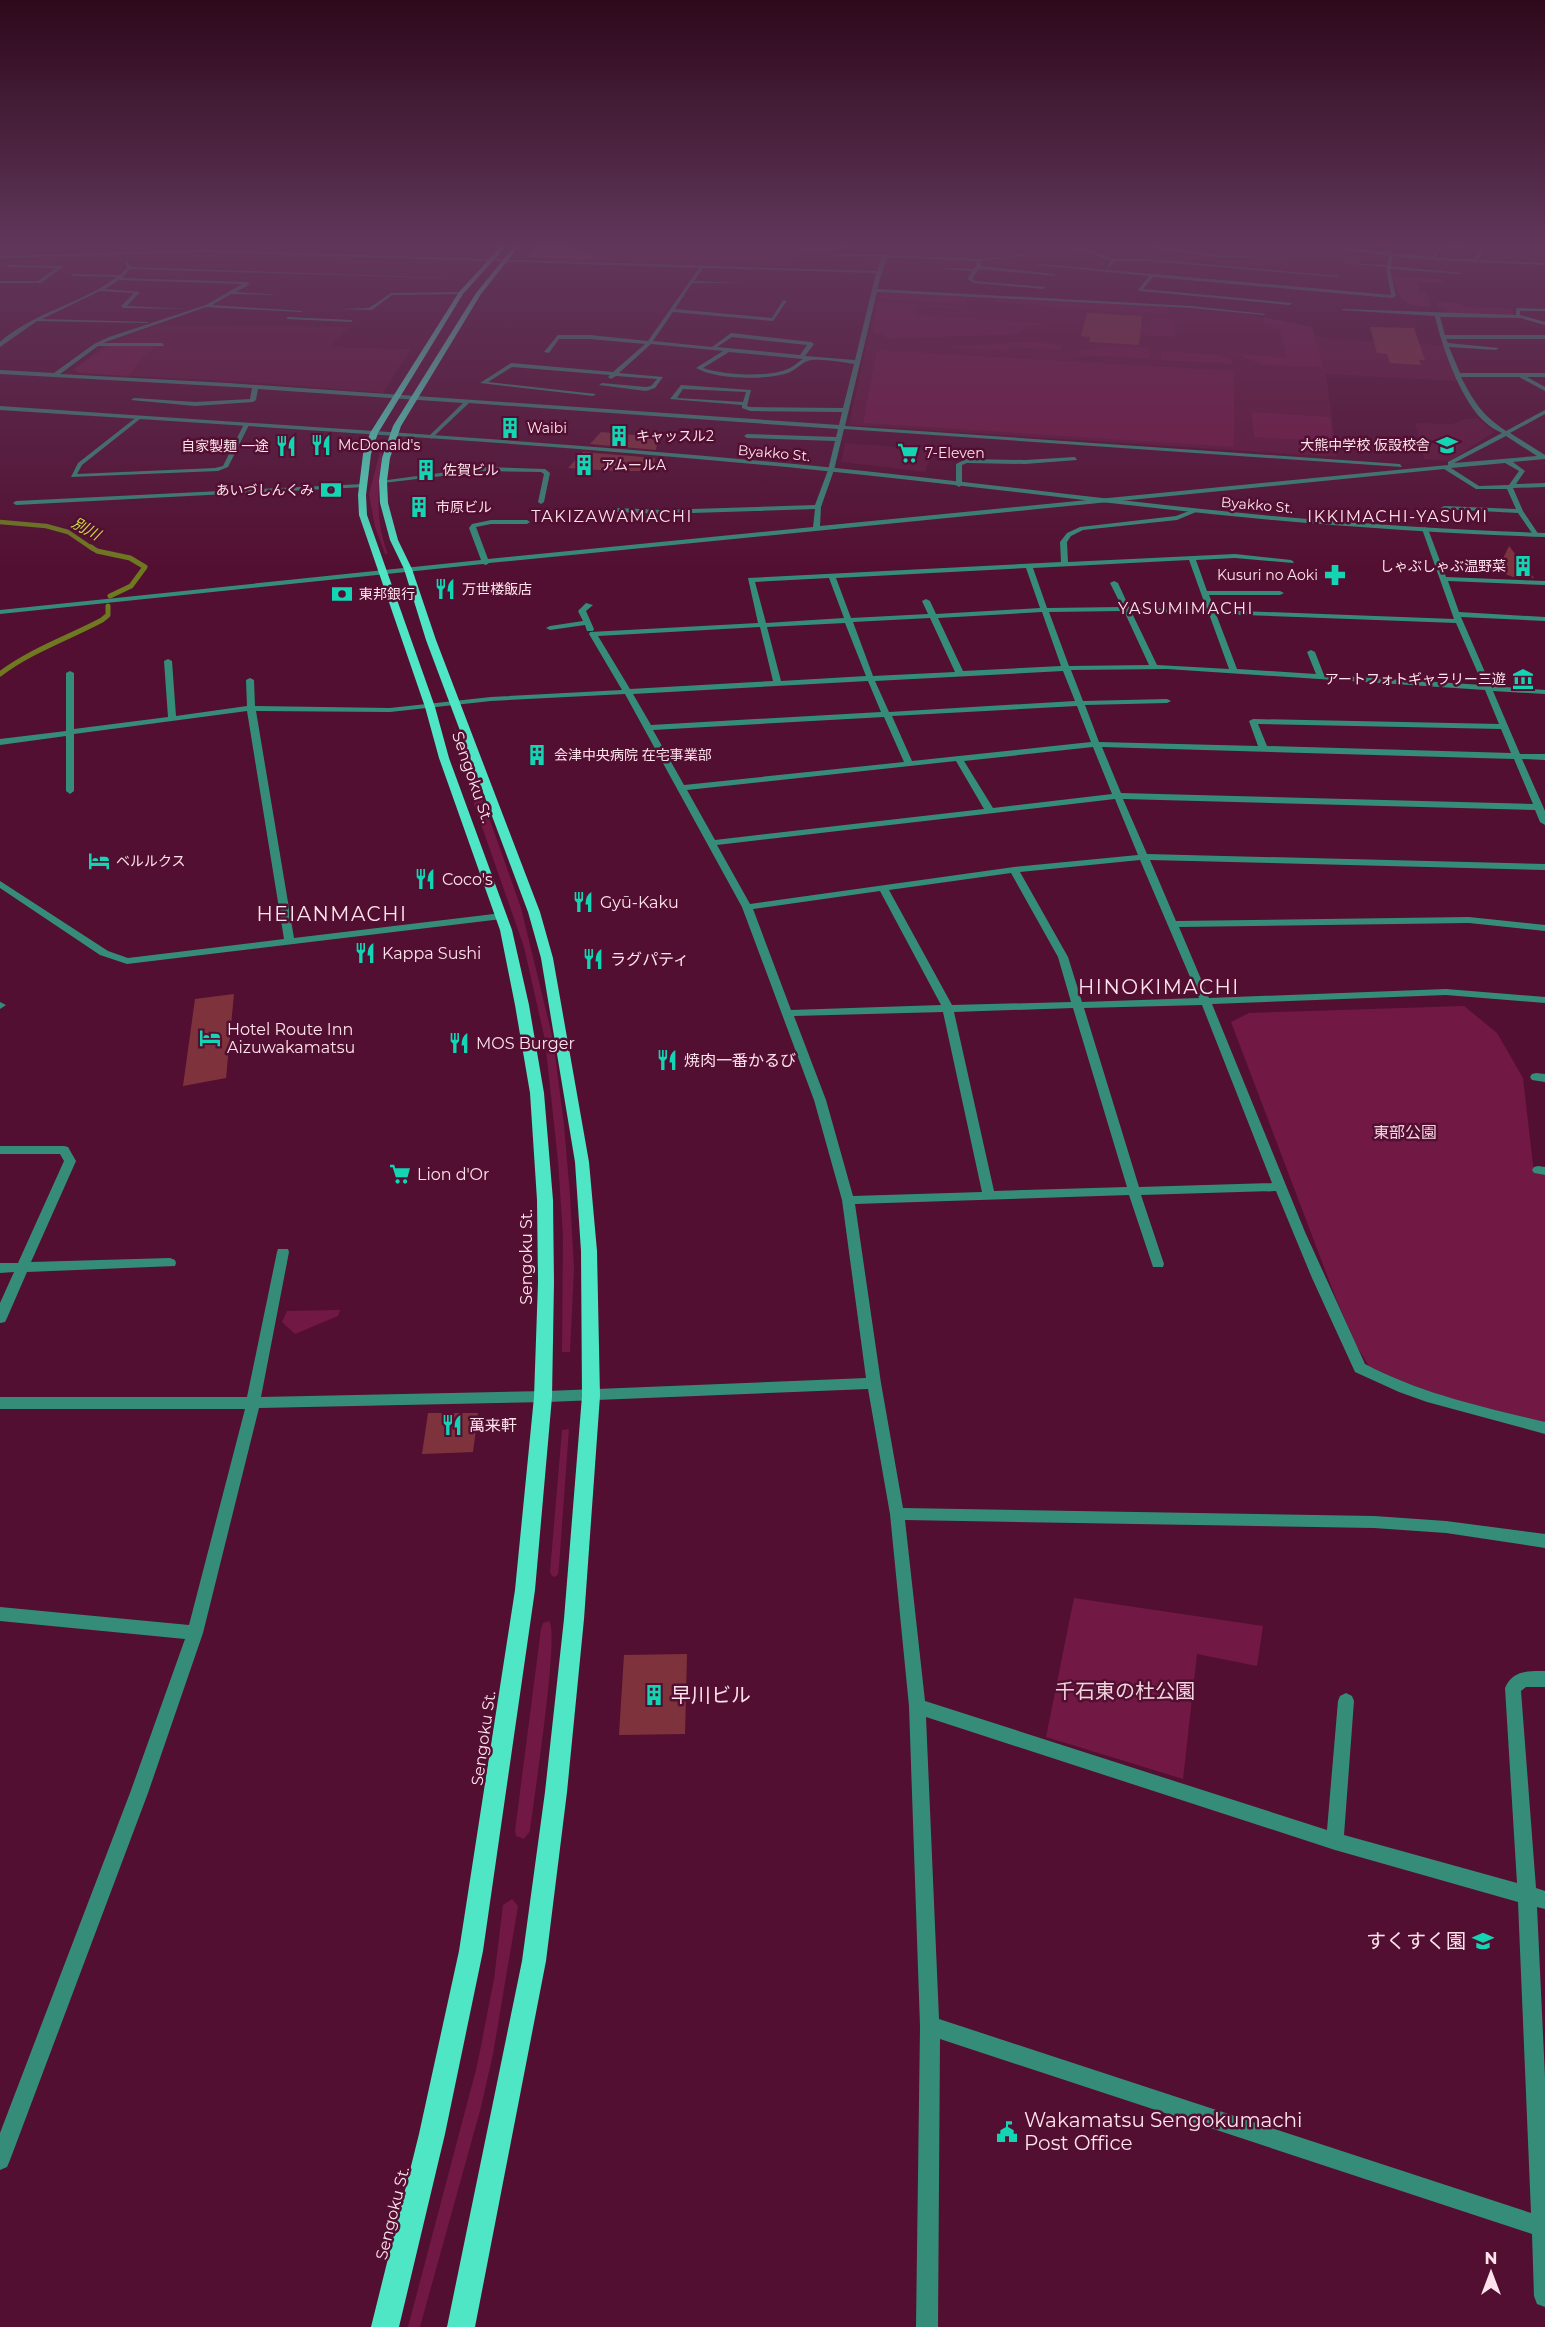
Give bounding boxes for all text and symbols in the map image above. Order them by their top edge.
building icon: Waibi [498,416,522,440]
place label: Waibi [527,419,567,437]
building icon: キャッスル2 [607,424,631,448]
place label: キャッスル2 [636,427,714,445]
restaurant icon: McDonald's [309,433,333,457]
school or university icon: 大熊中学校 仮設校舎 [1435,433,1459,457]
restaurant icon: 自家製麺 一途 [274,434,298,458]
place label: McDonald's [338,436,420,454]
place label: 大熊中学校 仮設校舎 [1300,436,1430,454]
place label: 自家製麺 一途 [181,437,269,455]
street label: Byakko St. [737,441,811,465]
supermarket icon: 7-Eleven [896,441,920,465]
place label: 7-Eleven [925,444,985,462]
building icon: アムールA [572,453,596,477]
place label: アムールA [601,456,667,474]
building icon: 佐賀ビル [414,458,438,482]
place label: 佐賀ビル [443,461,499,479]
bank icon: あいづしんくみ [319,478,343,502]
place label: あいづしんくみ [215,481,314,499]
street label: Byakko St. [1220,493,1294,517]
building icon: 市原ビル [407,495,431,519]
place label: 市原ビル [436,498,492,516]
district label: TAKIZAWAMACHI [531,507,693,526]
district label: IKKIMACHI-YASUMI [1307,507,1489,526]
water label: 別川 [69,513,106,545]
building icon: しゃぶしゃぶ温野菜 [1511,554,1535,578]
place label: しゃぶしゃぶ温野菜 [1380,557,1506,575]
pharmacy icon: Kusuri no Aoki [1323,563,1347,587]
place label: Kusuri no Aoki [1217,566,1318,584]
restaurant icon: 万世楼飯店 [433,577,457,601]
place label: 万世楼飯店 [462,580,532,598]
bank icon: 東邦銀行 [330,582,354,606]
place label: 東邦銀行 [359,585,415,603]
district label: YASUMIMACHI [1118,599,1254,618]
museum icon: アートフォトギャラリー三遊 [1511,667,1535,691]
place label: アートフォトギャラリー三遊 [1325,670,1506,688]
street label: Sengoku St. [448,729,497,825]
building icon: 会津中央病院 在宅事業部 [525,743,549,767]
place label: 会津中央病院 在宅事業部 [554,746,712,764]
hotel icon: ベルルクス [87,849,111,873]
place label: ベルルクス [116,852,186,870]
restaurant icon: Coco's [413,867,437,891]
place label: Coco's [442,870,493,889]
restaurant icon: Gyū-Kaku [571,890,595,914]
place label: Gyū-Kaku [600,893,679,912]
district label: HEIANMACHI [257,902,408,926]
restaurant icon: Kappa Sushi [353,941,377,965]
place label: Kappa Sushi [382,944,481,963]
restaurant icon: ラグパティ [581,947,605,971]
place label: ラグパティ [610,950,689,969]
district label: HINOKIMACHI [1078,975,1240,999]
place label: Hotel Route Inn Aizuwakamatsu [227,1020,355,1057]
hotel icon: Hotel Route Inn Aizuwakamatsu [198,1026,222,1050]
restaurant icon: MOS Burger [447,1031,471,1055]
place label: MOS Burger [476,1034,575,1053]
restaurant icon: 焼肉一番かるび [655,1048,679,1072]
place label: 焼肉一番かるび [684,1051,796,1070]
park label: 東部公園 [1373,1123,1437,1142]
supermarket icon: Lion d'Or [388,1162,412,1186]
place label: Lion d'Or [417,1165,489,1184]
street label: Sengoku St. [517,1209,536,1305]
restaurant icon: 萬来軒 [440,1413,464,1437]
place label: 萬来軒 [469,1416,517,1435]
park label: 千石東の杜公園 [1055,1679,1195,1703]
building icon: 早川ビル [642,1683,666,1707]
place label: 早川ビル [671,1683,751,1707]
street label: Sengoku St. [467,1689,500,1787]
place label: すくすく園 [1366,1929,1466,1953]
school or university icon: すくすく園 [1471,1929,1495,1953]
place label: Wakamatsu Sengokumachi Post Office [1024,2108,1302,2155]
public building icon: Wakamatsu Sengokumachi Post Office [995,2120,1019,2144]
street label: Sengoku St. [372,2164,413,2262]
north arrow [1461,2243,1521,2303]
text: N [1485,2249,1497,2268]

